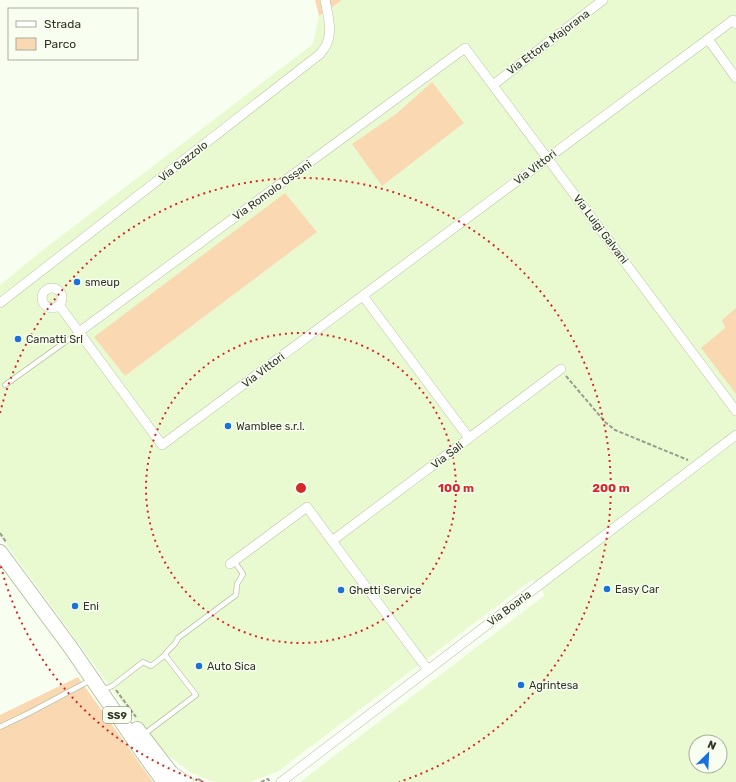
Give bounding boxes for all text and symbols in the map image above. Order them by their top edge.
street label: Via Ettore Majorana [504,7,592,78]
legend [8,8,138,60]
text: Strada [44,17,81,31]
text: Parco [44,37,76,51]
street label: Via Gazzolo [156,138,210,185]
street label: Via Vittori [511,147,559,188]
street label: Via Romolo Ossani [230,158,314,223]
street label: Via Luigi Galvani [570,192,631,266]
place label: smeup [85,276,120,289]
marker: smeup [72,277,82,287]
place label: Camatti Srl [26,333,83,346]
marker: Camatti Srl [13,334,23,344]
street label: Via Vittori [239,350,287,391]
place label: Wamblee s.r.l. [236,420,305,433]
marker: Wamblee s.r.l. [223,421,233,431]
street label: Via Sali [429,439,466,472]
centre of rings [294,481,308,495]
text: 100 m [438,481,474,495]
text: 200 m [592,481,630,495]
place label: Easy Car [615,583,660,596]
place label: Ghetti Service [349,584,421,597]
marker: Easy Car [602,584,612,594]
marker: Ghetti Service [336,585,346,595]
street label: Via Boaria [485,588,534,629]
place label: Eni [83,600,99,613]
marker: Eni [70,601,80,611]
place label: Auto Sica [207,660,256,673]
marker: Auto Sica [194,661,204,671]
place label: Agrintesa [529,679,578,692]
marker: Agrintesa [516,680,526,690]
road number: SS9 [103,707,131,723]
north arrow [688,734,728,774]
text: N [706,738,718,753]

